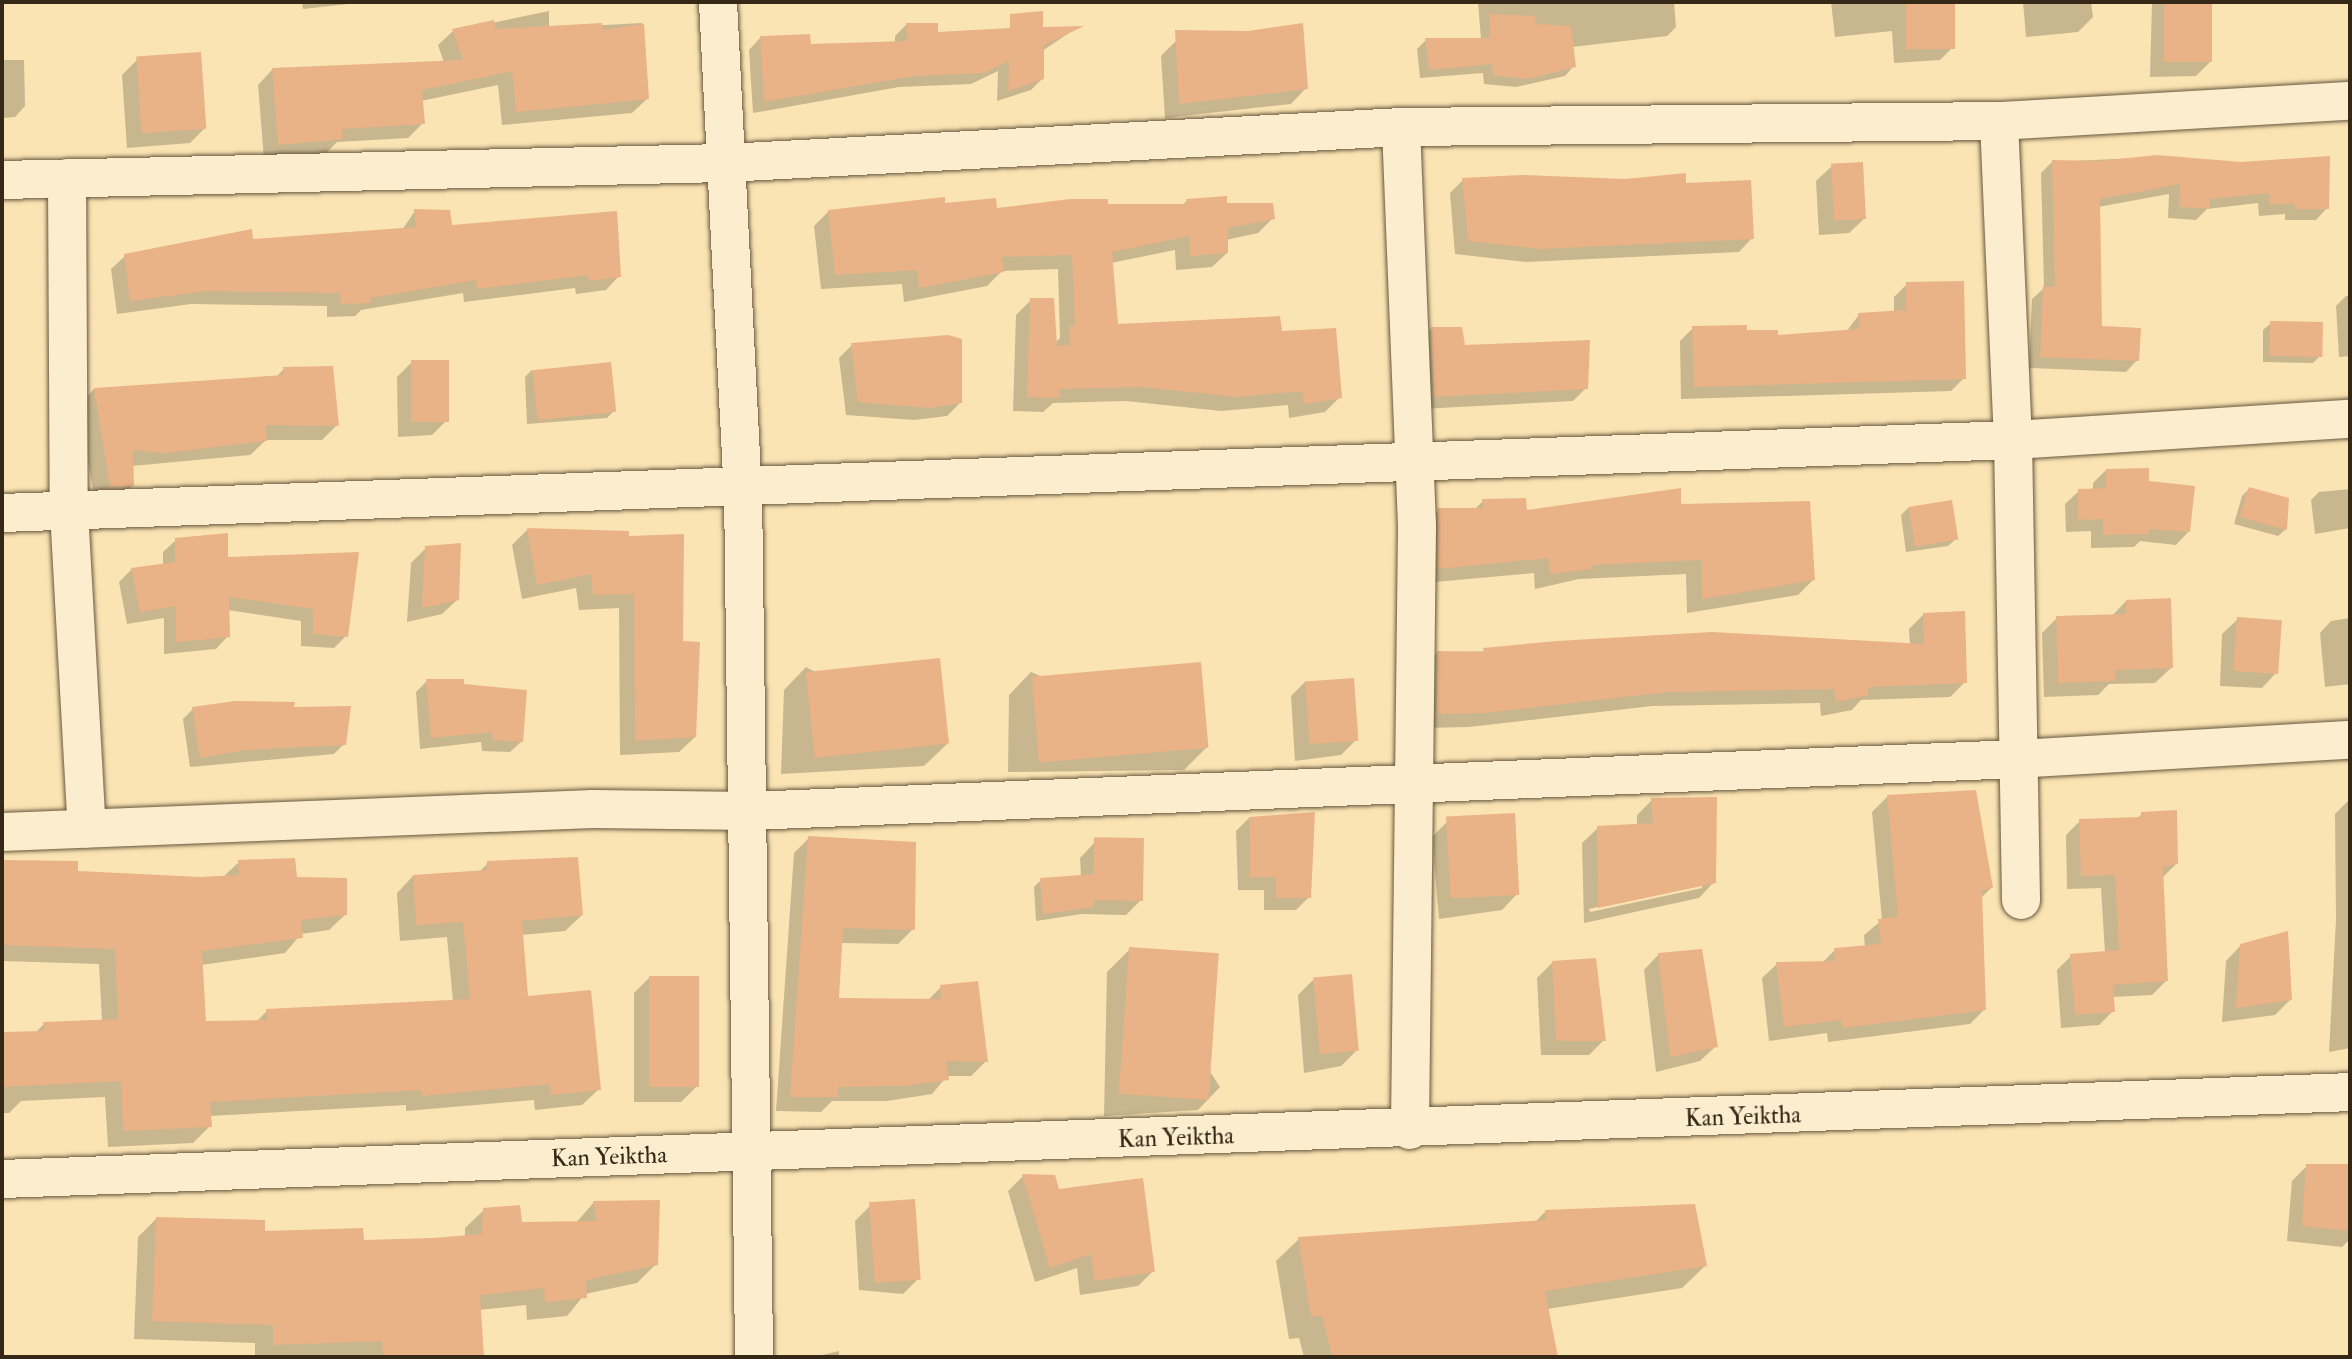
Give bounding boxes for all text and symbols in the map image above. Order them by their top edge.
street label: Kan Yeiktha [1684,1101,1802,1133]
street label: Kan Yeiktha [1117,1122,1235,1154]
street label: Kan Yeiktha [550,1141,668,1173]

